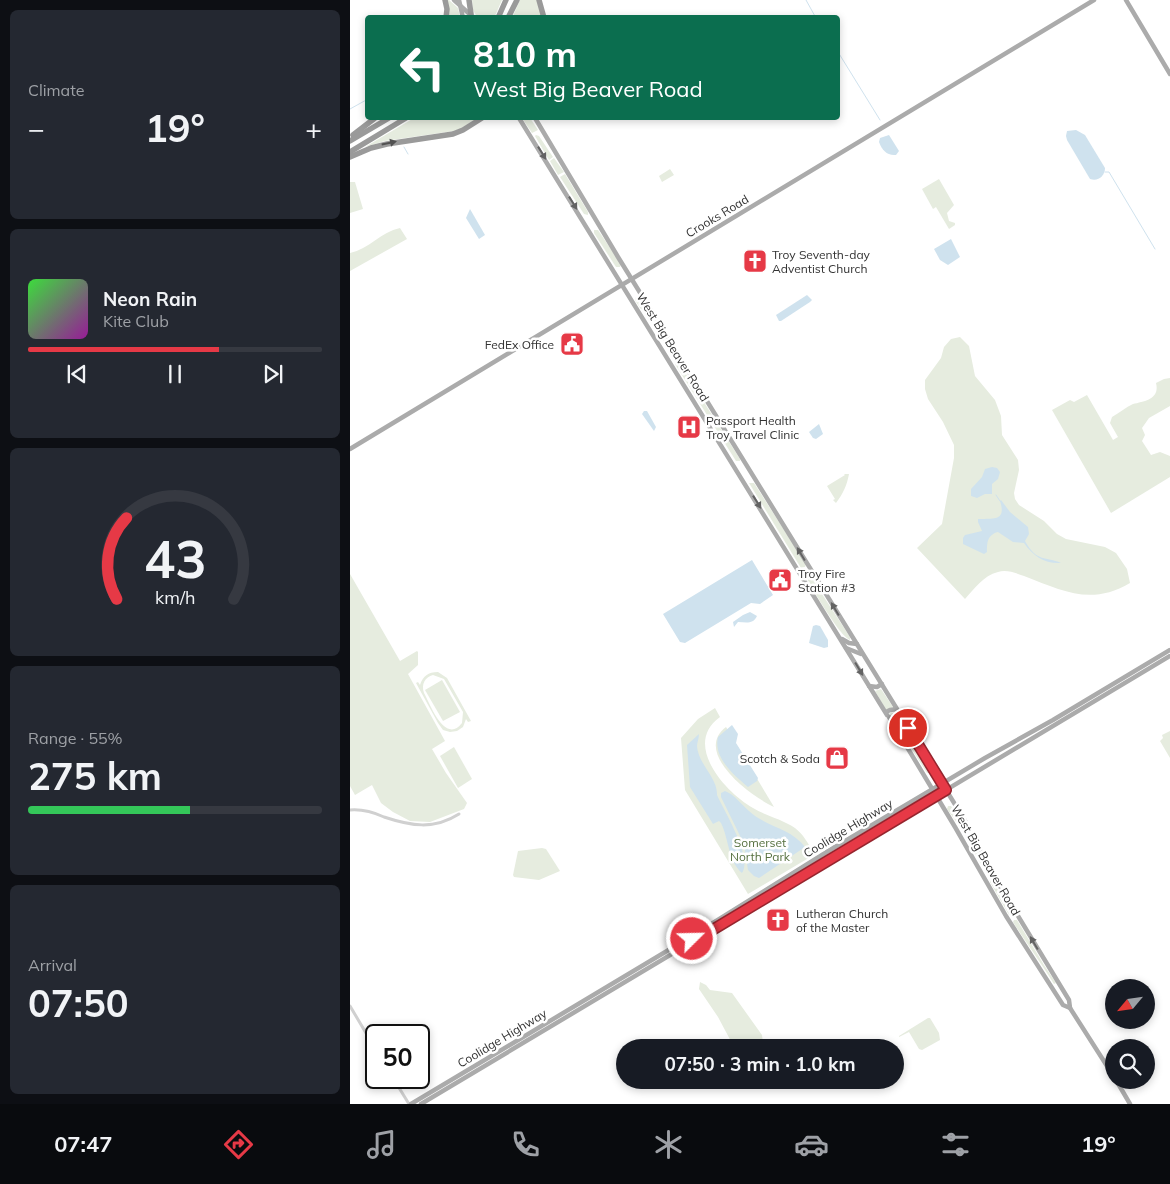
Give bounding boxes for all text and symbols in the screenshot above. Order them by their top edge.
text: 810 m [473,32,577,76]
icon: left [390,35,455,100]
text: West Big Beaver Road [473,75,703,103]
text: Climate [28,80,84,100]
text: 19° [145,104,205,152]
text: − [28,111,45,146]
text: + [305,111,322,146]
one-way arrow [381,139,397,147]
one-way arrow [537,146,547,159]
street label: Crooks Road [683,191,751,241]
one-way arrow [568,196,577,209]
place label: Troy Seventh-day Adventist Church [772,247,871,276]
church icon: Troy Seventh-day Adventist Church [742,248,768,274]
text: Neon Rain [103,287,197,311]
street label: West Big Beaver Road [633,290,713,404]
text: Kite Club [103,311,169,331]
public building icon: FedEx Office [559,331,585,357]
place label: FedEx Office [485,337,554,352]
icon: previous [63,360,91,388]
icon: pause [161,360,189,388]
icon: next [259,360,287,388]
place label: Passport Health Troy Travel Clinic [706,413,799,442]
hospital icon: Passport Health Troy Travel Clinic [676,414,702,440]
one-way arrow [752,495,762,509]
text: 43 [144,526,206,591]
one-way arrow [797,547,806,560]
place label: Troy Fire Station #3 [798,566,855,595]
public building icon: Troy Fire Station #3 [767,567,793,593]
text: km/h [155,586,195,608]
one-way arrow [831,603,840,616]
one-way arrow [855,663,864,676]
pin [887,707,929,749]
icon: arrive [894,714,922,742]
text: Range · 55% [28,728,123,748]
shop icon: Scotch & Soda [824,745,850,771]
place label: Scotch & Soda [740,751,820,766]
text: 275 km [28,752,162,800]
street label: Coolidge Highway [801,795,896,861]
street label: West Big Beaver Road [948,802,1024,918]
park label: Somerset North Park [730,835,791,864]
place label: Lutheran Church of the Master [796,906,888,935]
church icon: Lutheran Church of the Master [765,907,791,933]
position arrow [665,912,717,964]
one-way arrow [1030,936,1039,949]
text: Arrival [28,955,77,975]
text: 07:50 [28,979,129,1027]
north arrow [1105,979,1155,1029]
map controls [1105,979,1155,1089]
street label: Coolidge Highway [455,1005,550,1071]
speed limit sign: 50 [365,1024,430,1089]
button: search [1105,1039,1155,1089]
text: 07:50 · 3 min · 1.0 km [664,1052,856,1076]
icon: directions [221,1127,256,1162]
icon: music [364,1127,399,1162]
icon: phone [508,1127,543,1162]
icon: climate [651,1127,686,1162]
icon: car [794,1127,829,1162]
icon: filters [938,1127,973,1162]
text: 07:47 [54,1130,112,1158]
text: 19° [1081,1130,1116,1158]

